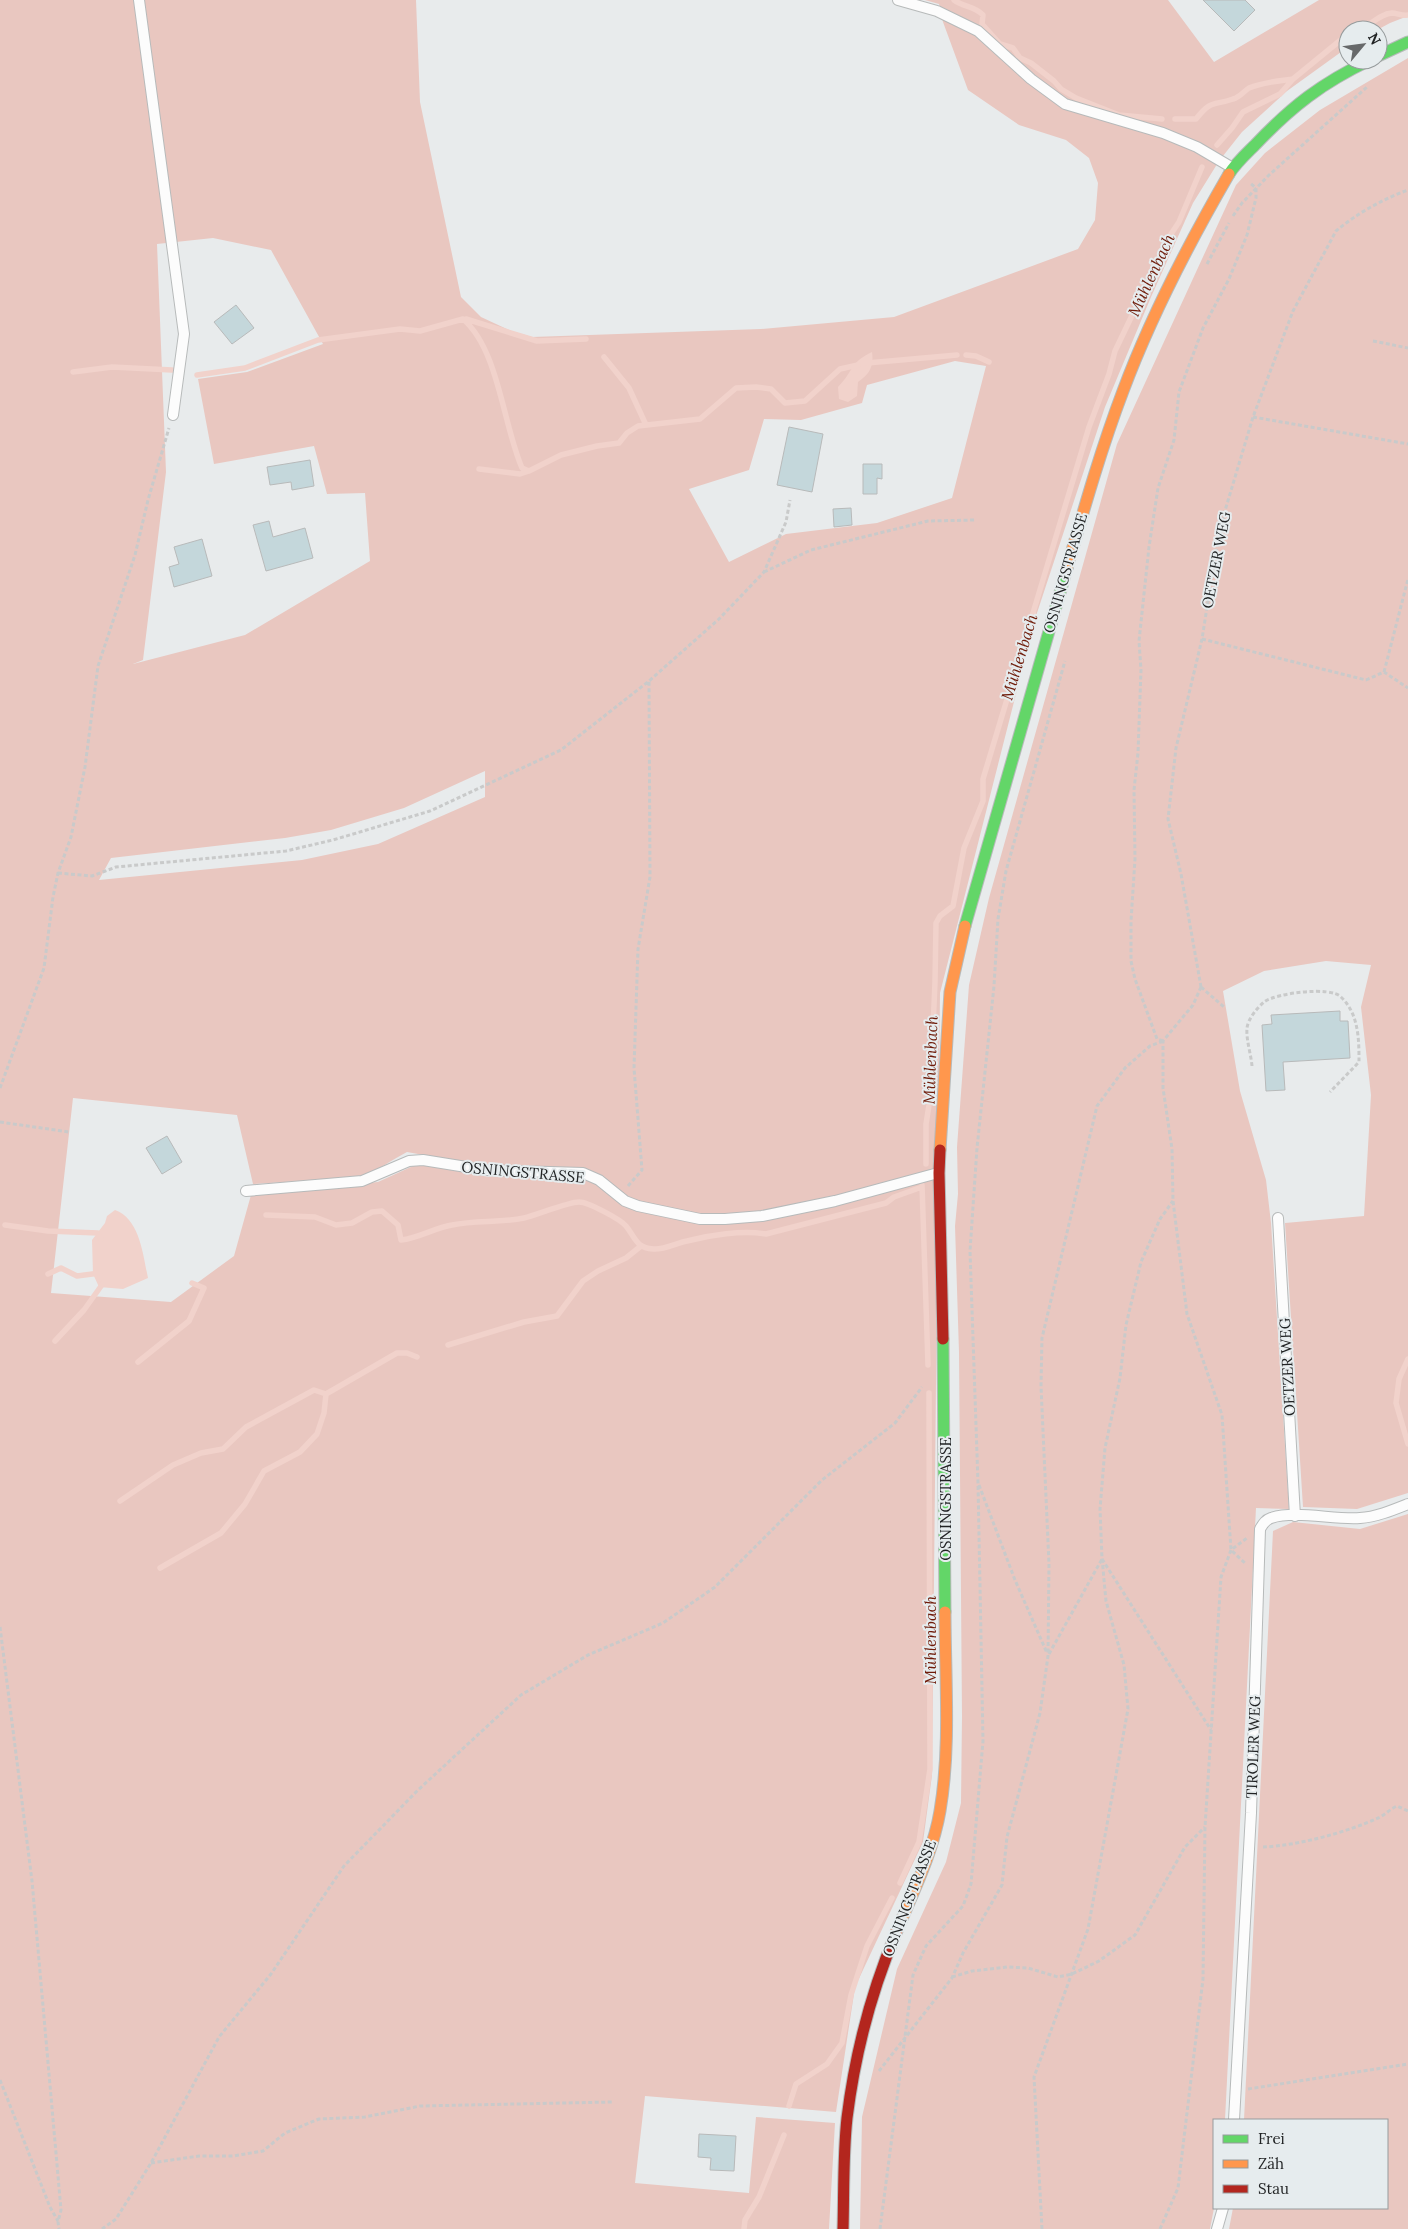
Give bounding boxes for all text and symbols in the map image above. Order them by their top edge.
north arrow [1338,20,1388,70]
text: N [1364,30,1385,48]
water label: Mühlenbach [1123,231,1179,319]
street label: OETZER WEG [1197,509,1235,610]
street label: OSNINGSTRASSE [1039,511,1091,635]
water label: Mühlenbach [996,612,1042,702]
water label: Mühlenbach [918,1015,942,1105]
street label: OSNINGSTRASSE [461,1157,585,1187]
street label: OETZER WEG [1275,1317,1299,1417]
street label: OSNINGSTRASSE [936,1437,955,1561]
water label: Mühlenbach [920,1596,940,1684]
street label: TIROLER WEG [1242,1695,1264,1799]
street label: OSNINGSTRASSE [878,1837,940,1959]
legend [1213,2119,1388,2209]
text: Frei [1258,2129,1285,2148]
text: Zäh [1258,2154,1284,2173]
text: Stau [1258,2179,1289,2198]

